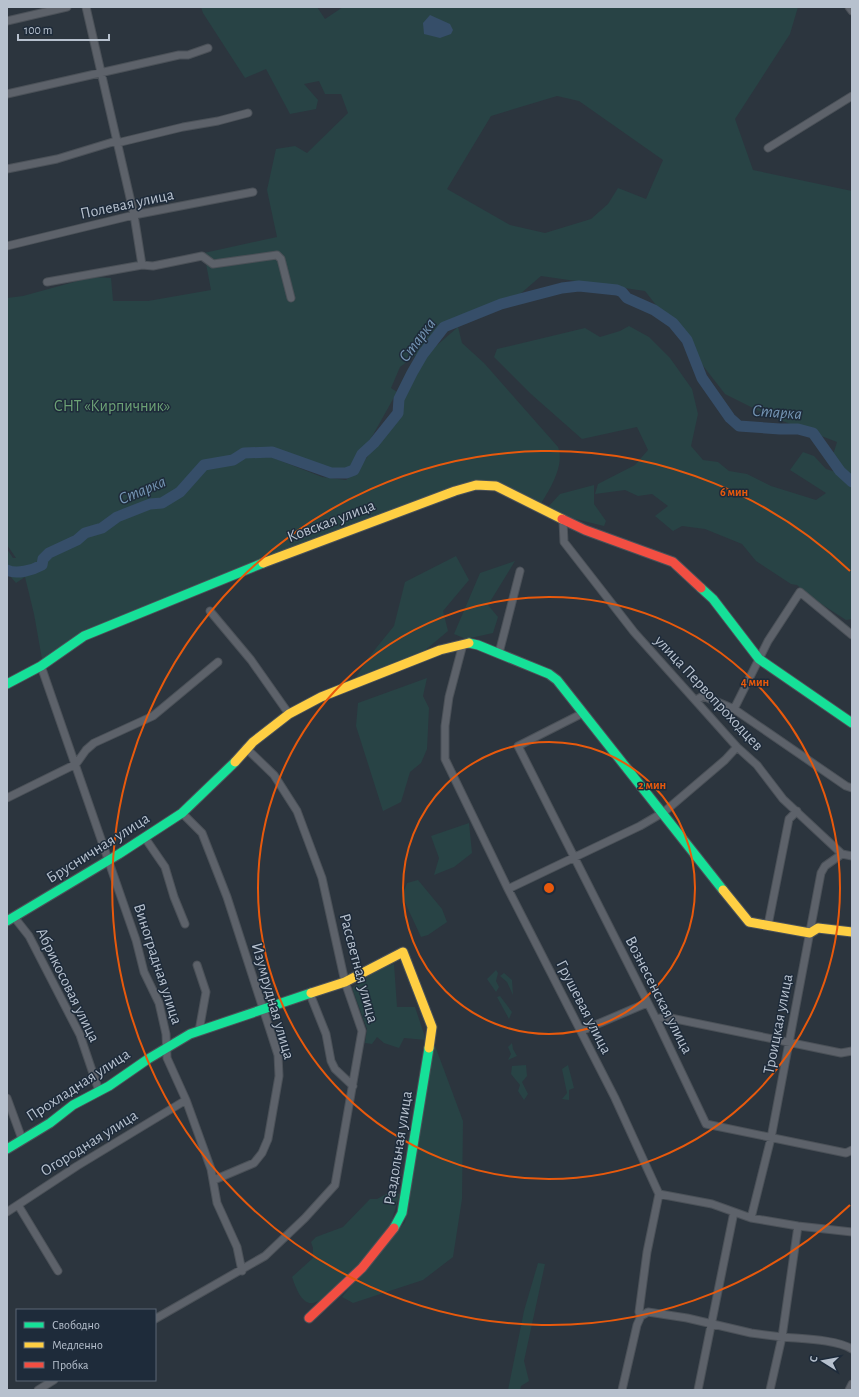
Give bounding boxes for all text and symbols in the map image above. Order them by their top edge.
scale bar [18,16,109,42]
text: 100 m [24,24,52,36]
street label: Полевая улица [79,186,176,223]
water label: Старка [395,315,440,366]
park label: СНТ «Кирпичник» [54,398,170,414]
water label: Старка [752,402,802,423]
water label: Старка [116,472,169,508]
text: 6 мин [720,486,748,498]
street label: Ковская улица [285,497,377,546]
street label: улица Первопроходцев [650,632,766,754]
text: 4 мин [741,676,769,688]
text: 2 мин [638,779,666,791]
street label: Брусничная улица [44,810,153,887]
centre of rings [542,881,556,895]
street label: Виноградная улица [130,902,185,1027]
street label: Рассветная улица [336,912,381,1025]
street label: Абрикосовая улица [32,925,103,1045]
street label: Вознесенская улица [622,934,696,1057]
street label: Изумрудная улица [248,941,297,1061]
street label: Грушевая улица [553,957,615,1057]
street label: Троицкая улица [760,973,797,1075]
street label: Прохладная улица [23,1046,133,1125]
street label: Раздольная улица [381,1090,416,1206]
street label: Огородная улица [38,1107,141,1180]
legend [16,1309,156,1381]
text: Свободно [52,1319,100,1331]
text: Медленно [52,1339,103,1351]
north arrow [803,1341,843,1381]
text: С [808,1355,820,1363]
text: Пробка [52,1359,89,1371]

